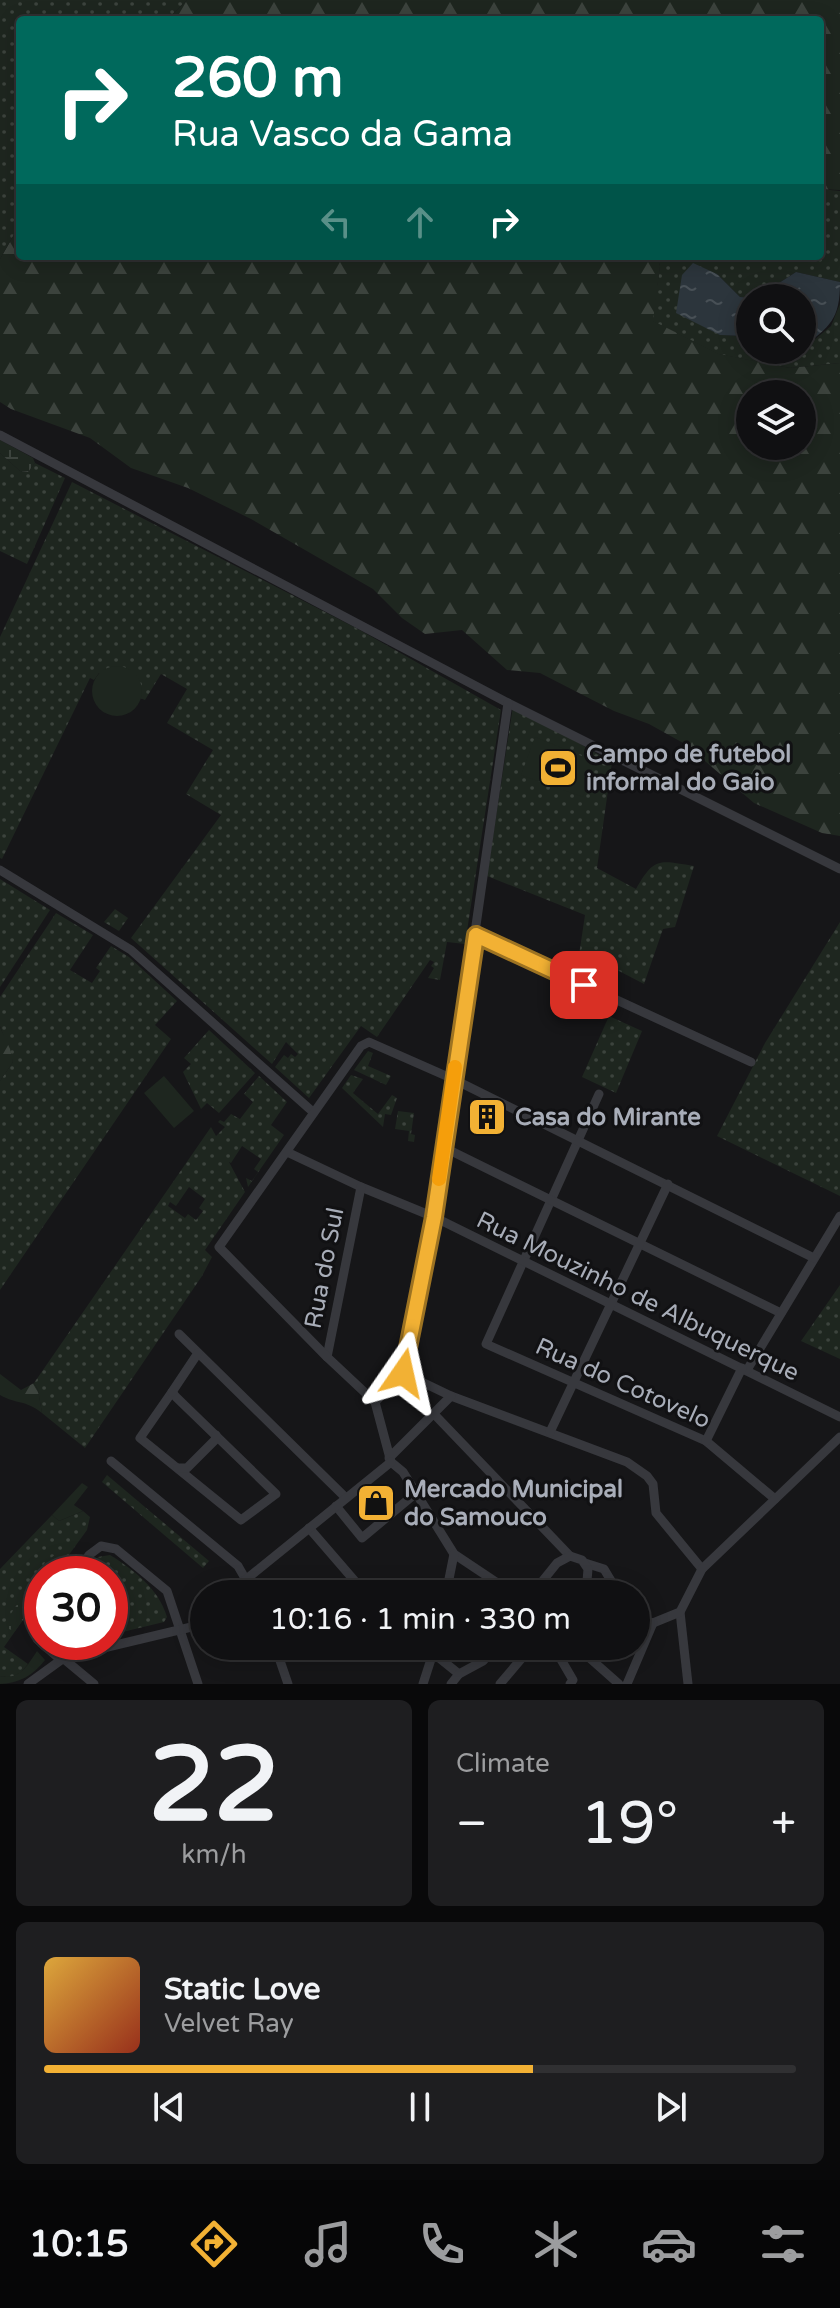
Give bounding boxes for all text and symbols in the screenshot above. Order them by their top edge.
text: 260 m [172,45,343,112]
icon: right [40,48,144,152]
text: Rua Vasco da Gama [172,113,513,156]
icon: left [314,200,358,244]
icon: ahead [398,200,442,244]
icon: right [482,200,526,244]
map controls [736,284,816,460]
button: search [736,284,816,364]
button: layers [736,380,816,460]
place label: Campo de futebol informal do Gaio [586,740,791,797]
sports icon: Campo de futebol informal do Gaio [537,747,579,789]
pin [550,951,618,1019]
icon: arrive [562,963,606,1007]
building icon: Casa do Mirante [466,1096,508,1138]
place label: Casa do Mirante [515,1103,701,1132]
street label: Rua do Sul [299,1205,350,1331]
street label: Rua Mouzinho de Albuquerque [472,1206,804,1387]
position arrow [361,1331,445,1415]
street label: Rua do Cotovelo [531,1332,715,1435]
place label: Mercado Municipal do Samouco [404,1475,623,1532]
shop icon: Mercado Municipal do Samouco [355,1482,397,1524]
speed limit sign: 30 [24,1556,128,1660]
text: 10:16 · 1 min · 330 m [269,1601,571,1638]
text: 22 [149,1724,279,1849]
text: Climate [456,1748,550,1779]
text: 19° [580,1788,678,1860]
text: − [456,1798,487,1851]
text: + [771,1798,796,1851]
text: km/h [181,1839,247,1870]
text: Static Love [164,1971,320,2008]
text: Velvet Ray [164,2008,294,2039]
icon: previous [147,2085,191,2129]
icon: pause [398,2085,442,2129]
icon: next [649,2085,693,2129]
icon: directions [186,2216,242,2272]
icon: music [300,2216,356,2272]
icon: phone [414,2216,470,2272]
icon: climate [528,2216,584,2272]
icon: car [641,2216,697,2272]
icon: filters [755,2216,811,2272]
text: 10:15 [29,2223,129,2266]

